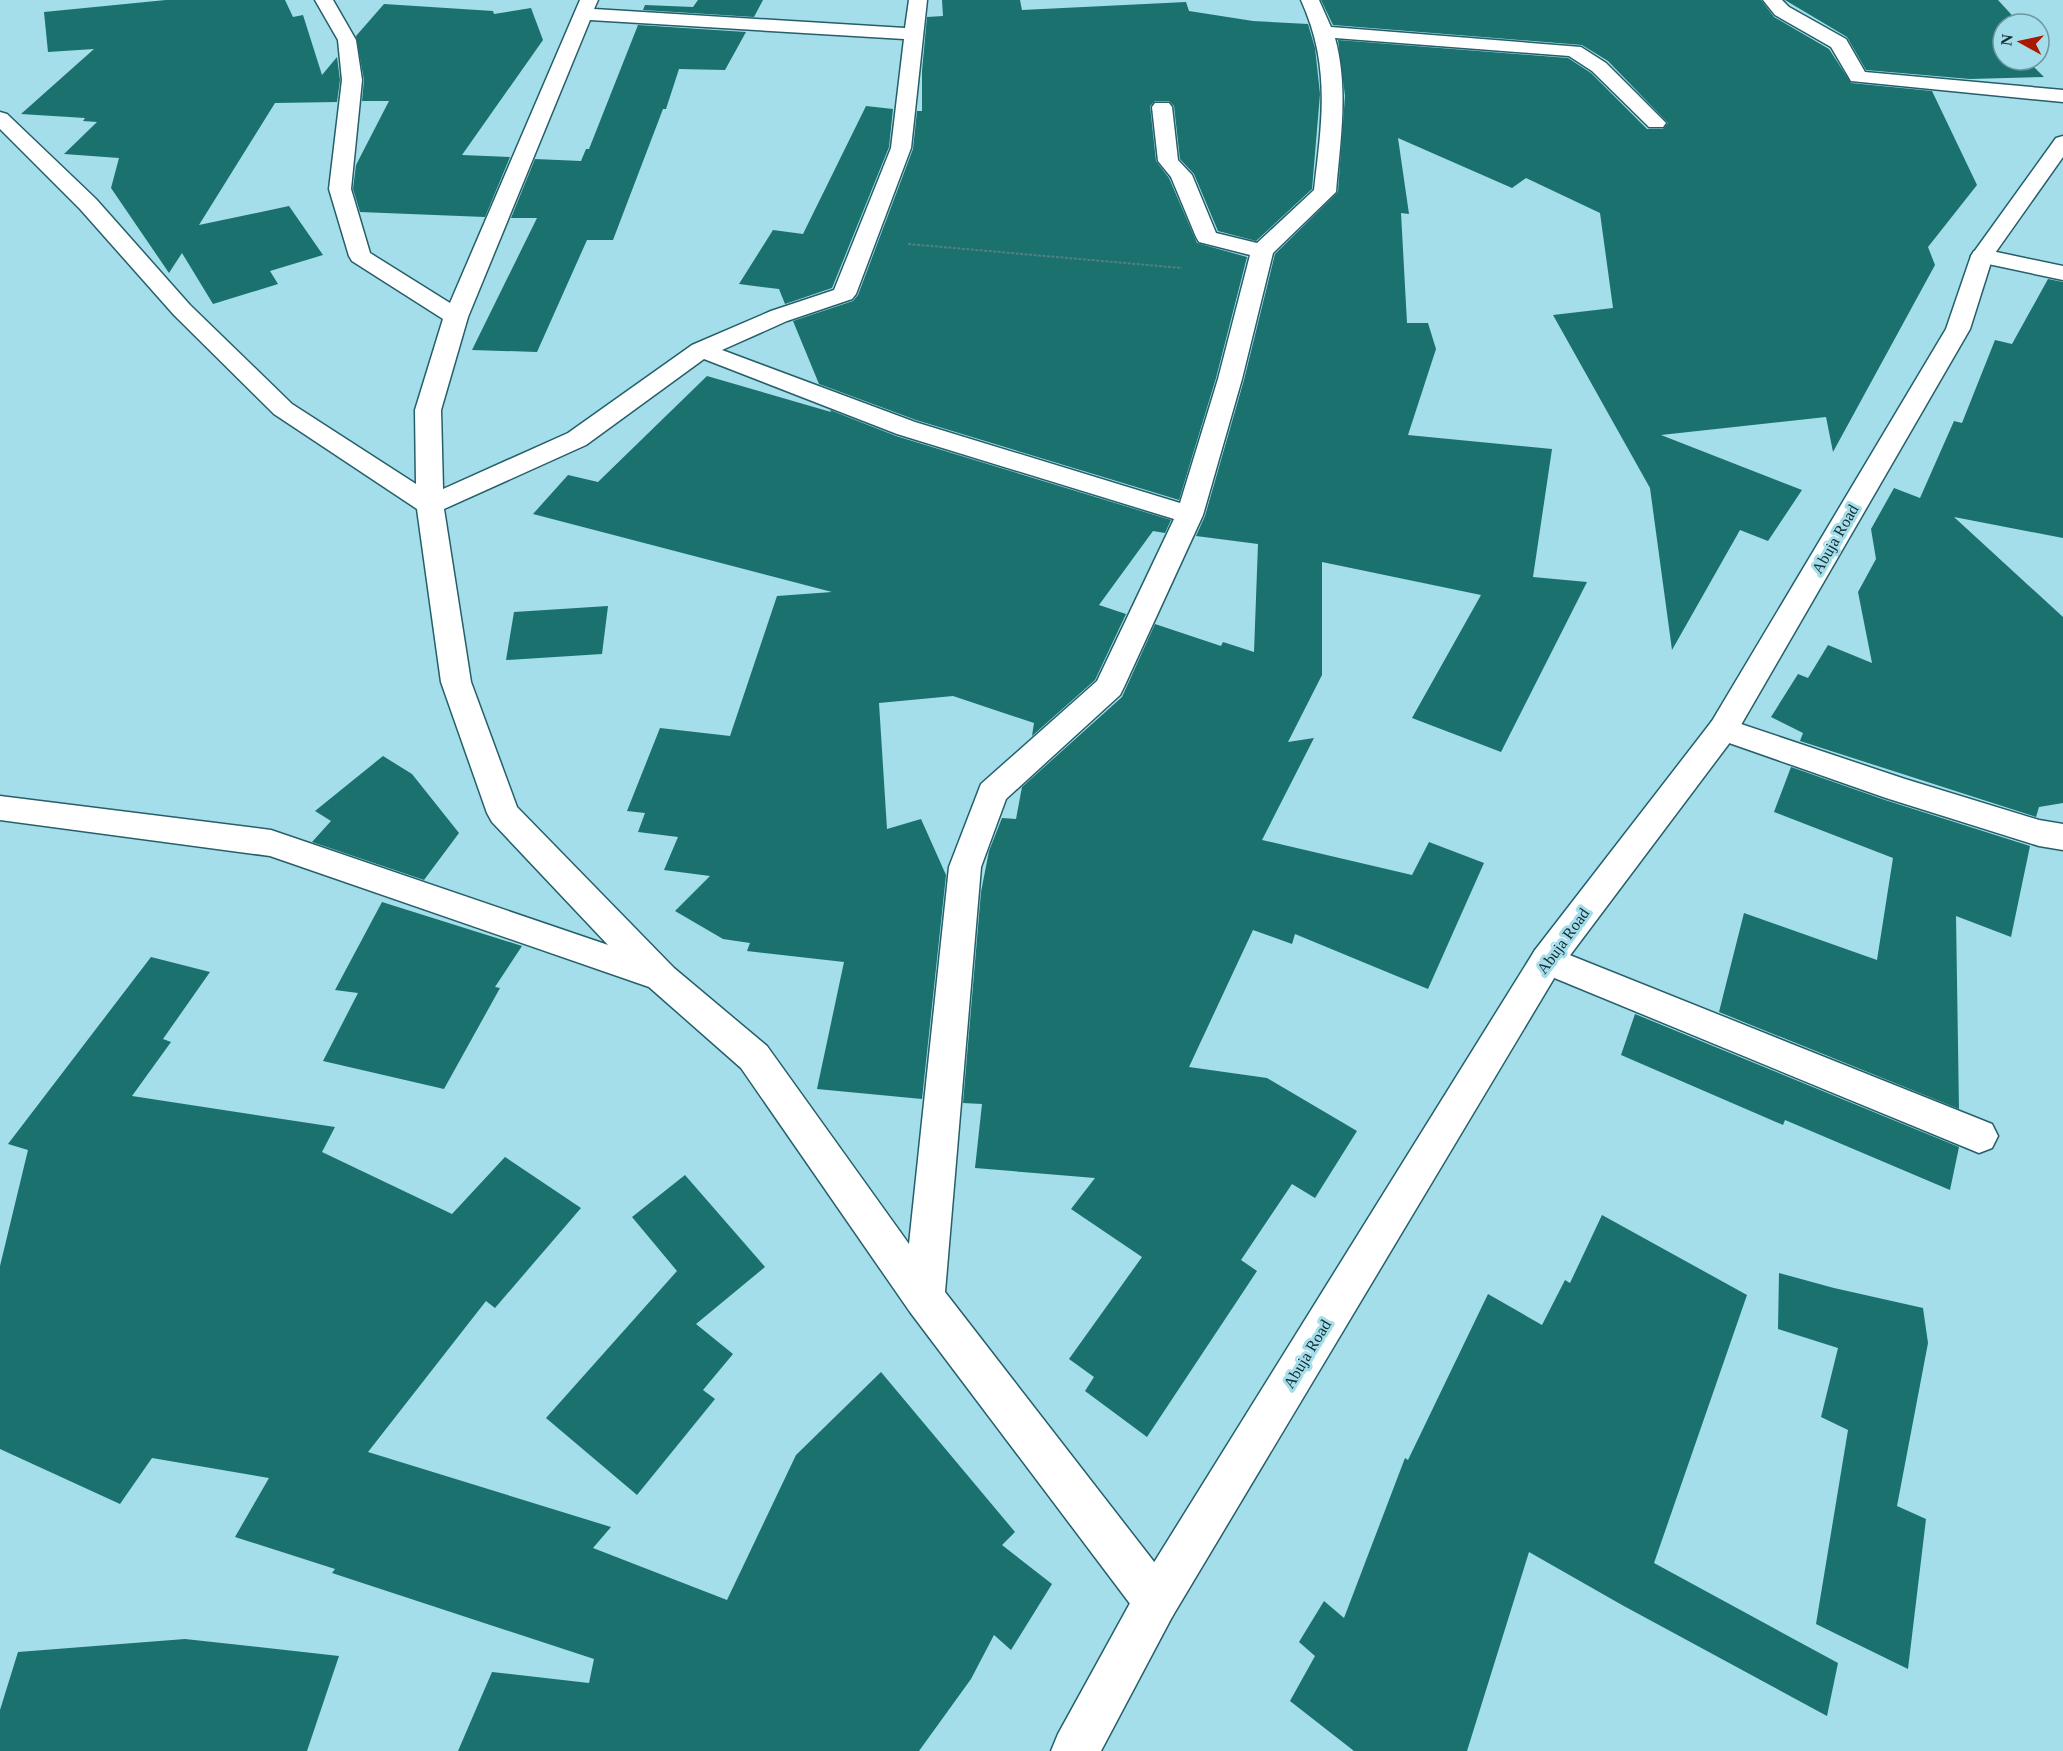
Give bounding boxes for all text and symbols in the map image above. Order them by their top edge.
north arrow [1991,12,2051,72]
text: N [1997,33,2016,47]
street label: Abuja Road [1808,501,1862,577]
street label: Abuja Road [1534,905,1593,978]
street label: Abuja Road [1280,1317,1335,1392]

